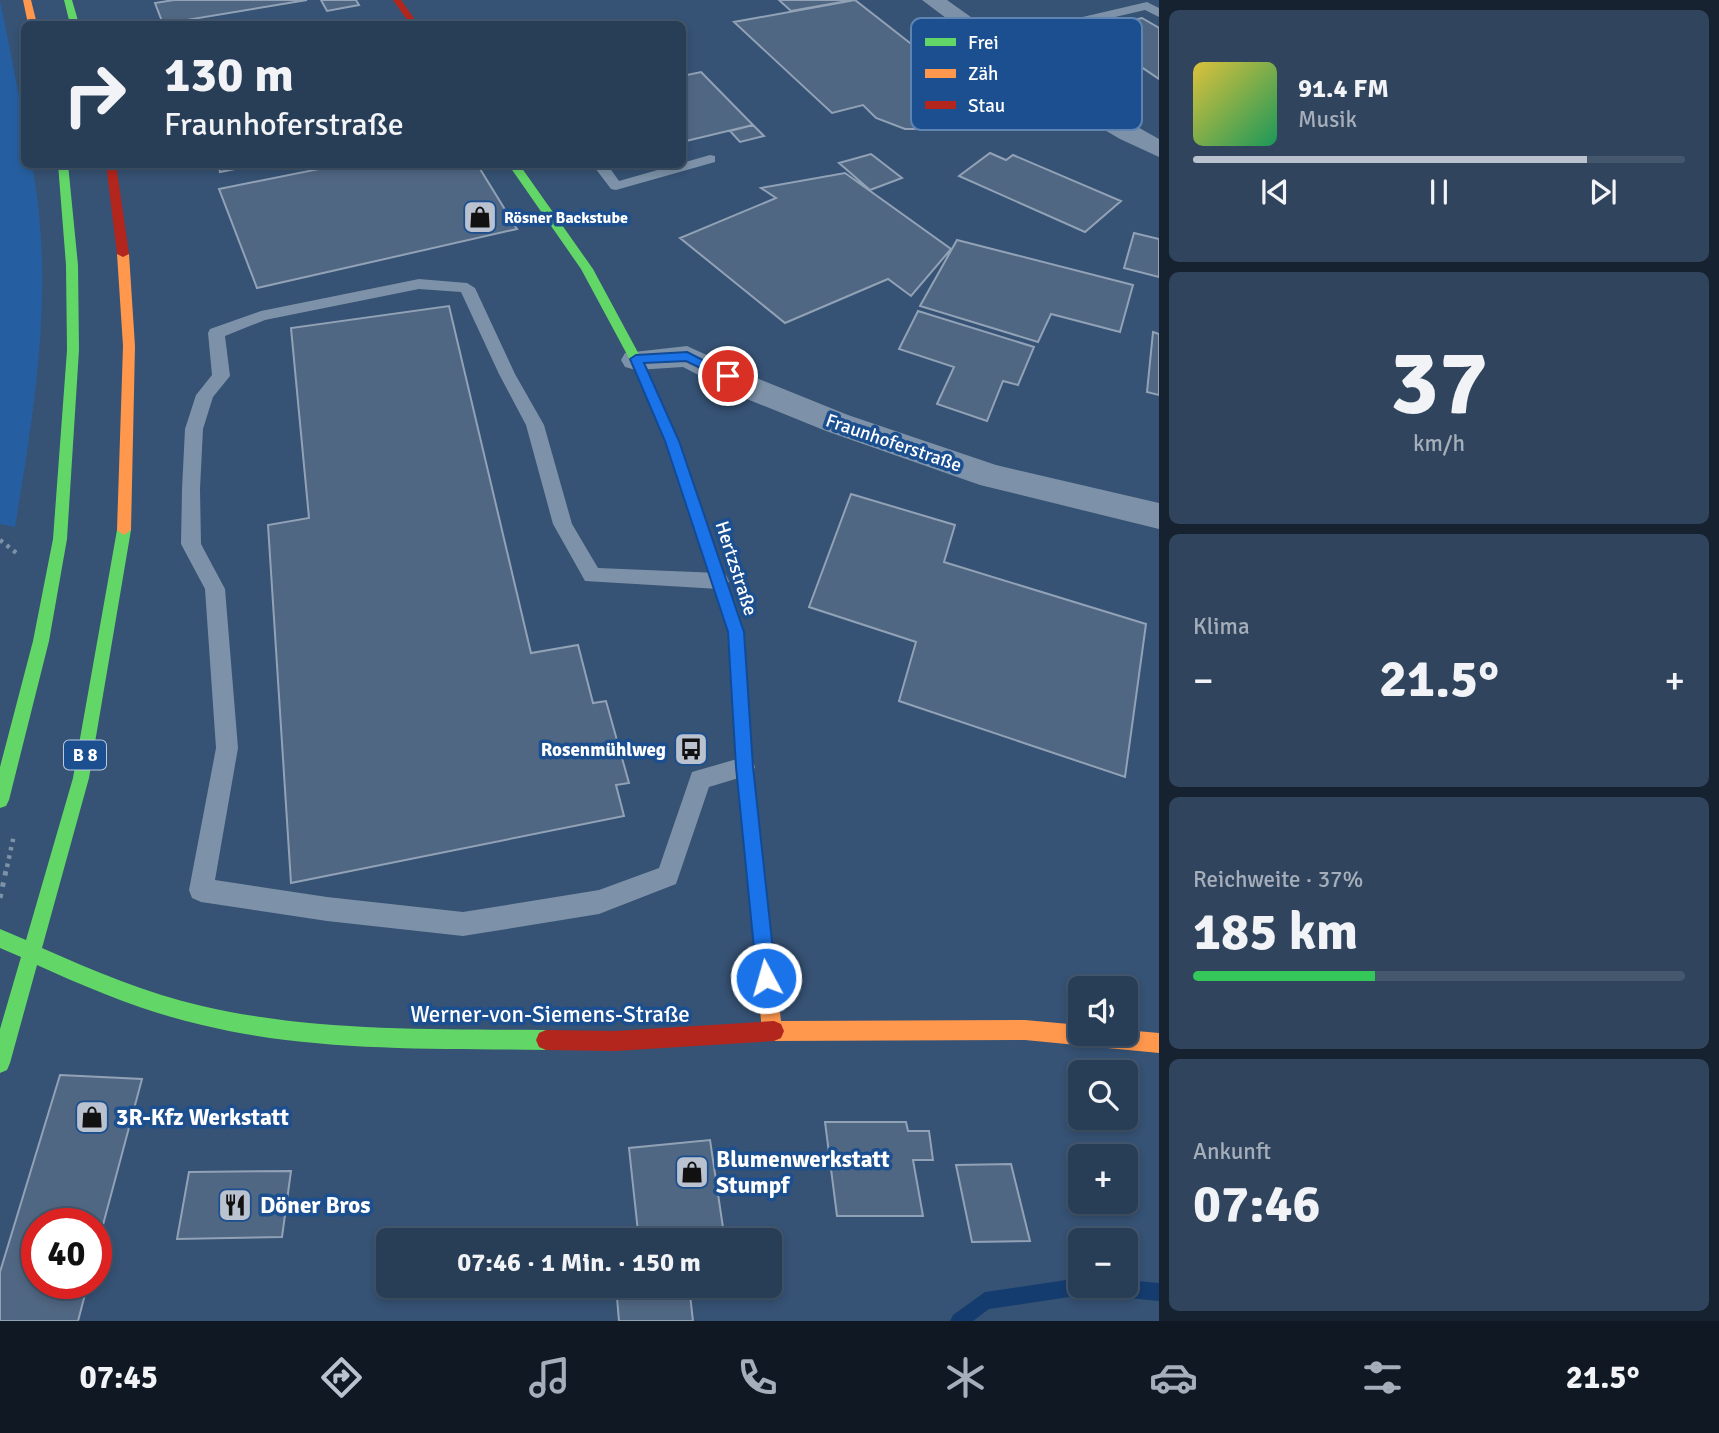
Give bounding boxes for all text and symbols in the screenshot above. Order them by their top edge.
legend [911,18,1142,130]
text: Frei [968,31,999,55]
text: 130 m [164,45,294,105]
icon: right [49,49,140,140]
text: Zäh [968,62,998,86]
text: 91.4 FM [1298,73,1389,105]
text: Stau [968,94,1005,118]
text: Fraunhoferstraße [164,105,404,144]
text: Musik [1298,105,1357,134]
icon: previous [1256,173,1294,211]
icon: pause [1420,173,1458,211]
icon: next [1584,173,1622,211]
shop icon: Rösner Backstube [461,198,499,236]
place label: Rösner Backstube [504,208,628,228]
text: 37 [1390,327,1488,440]
pin [698,346,758,406]
icon: arrive [709,357,747,395]
street label: Fraunhoferstraße [822,408,965,477]
text: km/h [1413,429,1465,458]
street label: Hertzstraße [709,518,763,619]
text: Klima [1193,612,1250,641]
text: 21.5° [1379,647,1499,711]
text: − [1193,657,1214,704]
text: + [1664,657,1685,704]
bus stop icon: Rosenmühlweg [672,730,710,768]
place label: Rosenmühlweg [541,738,666,762]
road number: B 8 [64,740,106,770]
text: Reichweite · 37% [1193,865,1363,894]
text: 185 km [1193,900,1358,964]
position arrow [729,941,803,1015]
map controls [1068,976,1138,1298]
button: sound [1068,976,1138,1046]
street label: Werner-von-Siemens-Straße [410,1000,690,1029]
button: search [1068,1060,1138,1130]
shop icon: 3R-Kfz Werkstatt [73,1098,111,1136]
place label: 3R-Kfz Werkstatt [116,1103,289,1132]
text: Ankunft [1193,1137,1271,1166]
button: + [1068,1144,1138,1214]
place label: Blumenwerkstatt Stumpf [716,1145,890,1200]
shop icon: Blumenwerkstatt Stumpf [673,1153,711,1191]
text: 07:46 [1193,1172,1321,1236]
restaurant icon: Döner Bros [216,1186,254,1224]
place label: Döner Bros [260,1191,371,1220]
speed limit sign: 40 [21,1208,112,1299]
button: − [1068,1228,1138,1298]
text: 07:46 · 1 Min. · 150 m [457,1247,701,1279]
icon: directions [317,1353,366,1402]
icon: music [525,1353,574,1402]
icon: phone [733,1353,782,1402]
icon: climate [941,1353,990,1402]
icon: car [1149,1353,1198,1402]
icon: filters [1358,1353,1407,1402]
text: 07:45 [80,1358,158,1397]
text: 21.5° [1566,1358,1639,1397]

